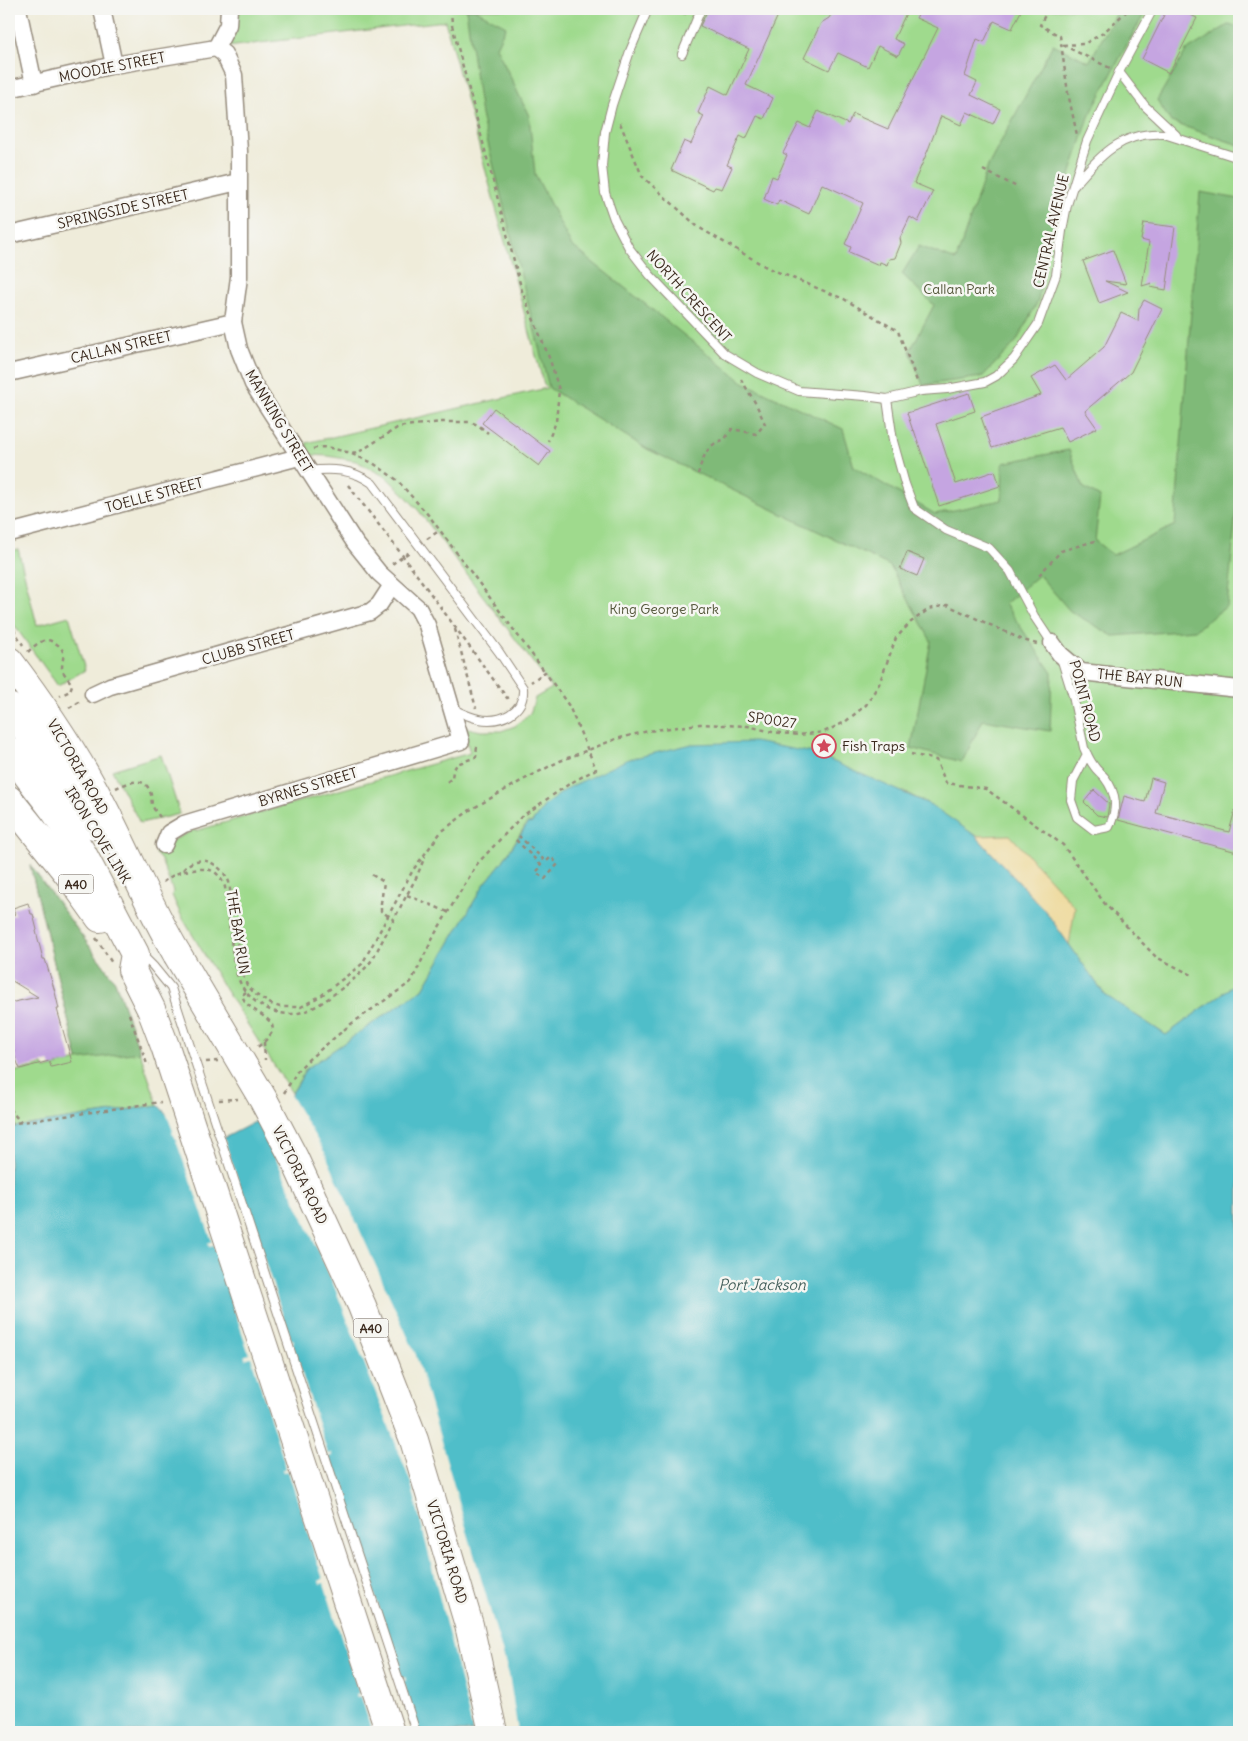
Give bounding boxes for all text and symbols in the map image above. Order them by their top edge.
street label: MOODIE STREET [57,48,167,86]
street label: CENTRAL AVENUE [1029,172,1073,290]
street label: SPRINGSIDE STREET [56,185,190,233]
street label: NORTH CRESCENT [643,246,735,346]
park label: Callan Park [923,280,995,298]
street label: CALLAN STREET [69,327,173,367]
street label: MANNING STREET [241,366,317,476]
street label: TOELLE STREET [103,473,205,517]
park label: King George Park [609,600,719,618]
street label: CLUBB STREET [200,625,296,669]
street label: POINT ROAD [1065,658,1105,744]
street label: THE BAY RUN [1096,665,1184,691]
street label: SP0027 [746,708,798,732]
street label: VICTORIA ROAD [43,716,113,818]
place icon: Fish Traps [811,733,837,759]
place label: Fish Traps [842,737,905,755]
street label: BYRNES STREET [256,763,360,811]
street label: IRON COVE LINK [61,783,135,887]
road number: A40 [58,874,94,894]
street label: THE BAY RUN [222,888,254,976]
street label: VICTORIA ROAD [268,1123,332,1227]
water label: Port Jackson [718,1275,806,1294]
road number: A40 [354,1319,388,1338]
street label: VICTORIA ROAD [423,1498,471,1606]

